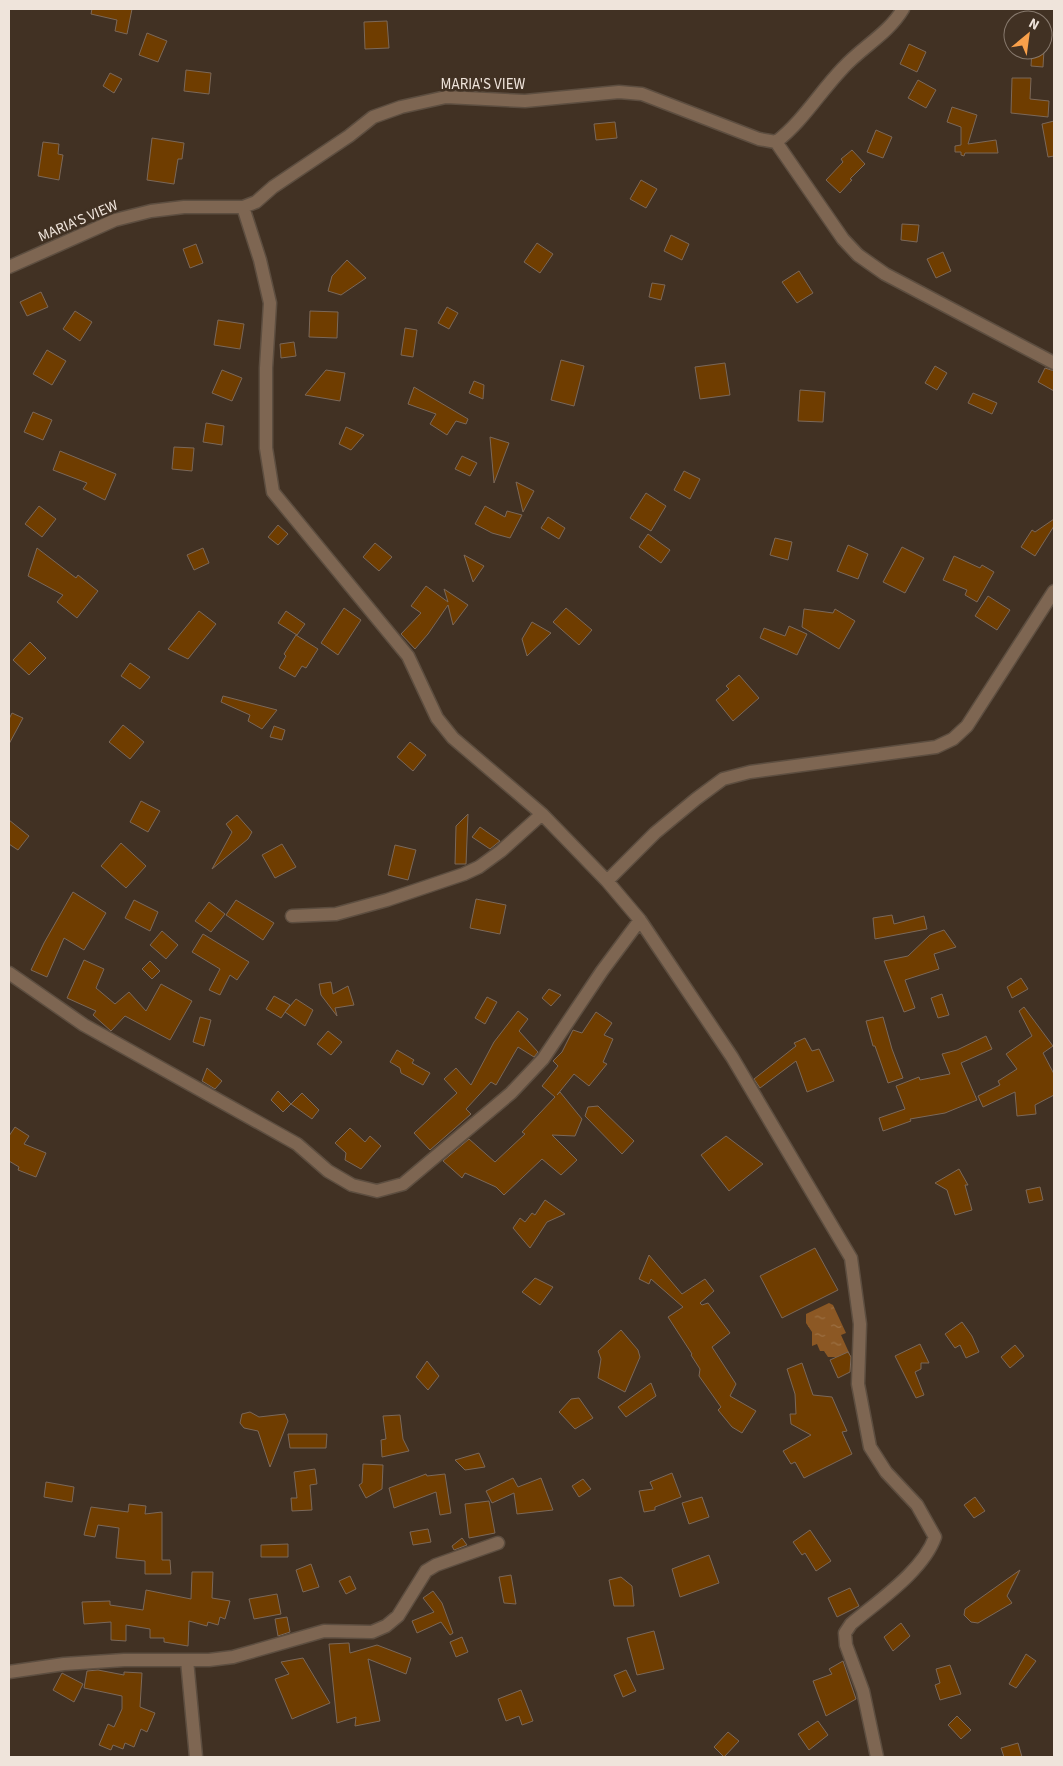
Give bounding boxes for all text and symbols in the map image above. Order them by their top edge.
north arrow [1003,10,1053,60]
text: N [1025,14,1043,36]
street label: MARIA'S VIEW [441,74,526,95]
street label: MARIA'S VIEW [35,195,121,247]

